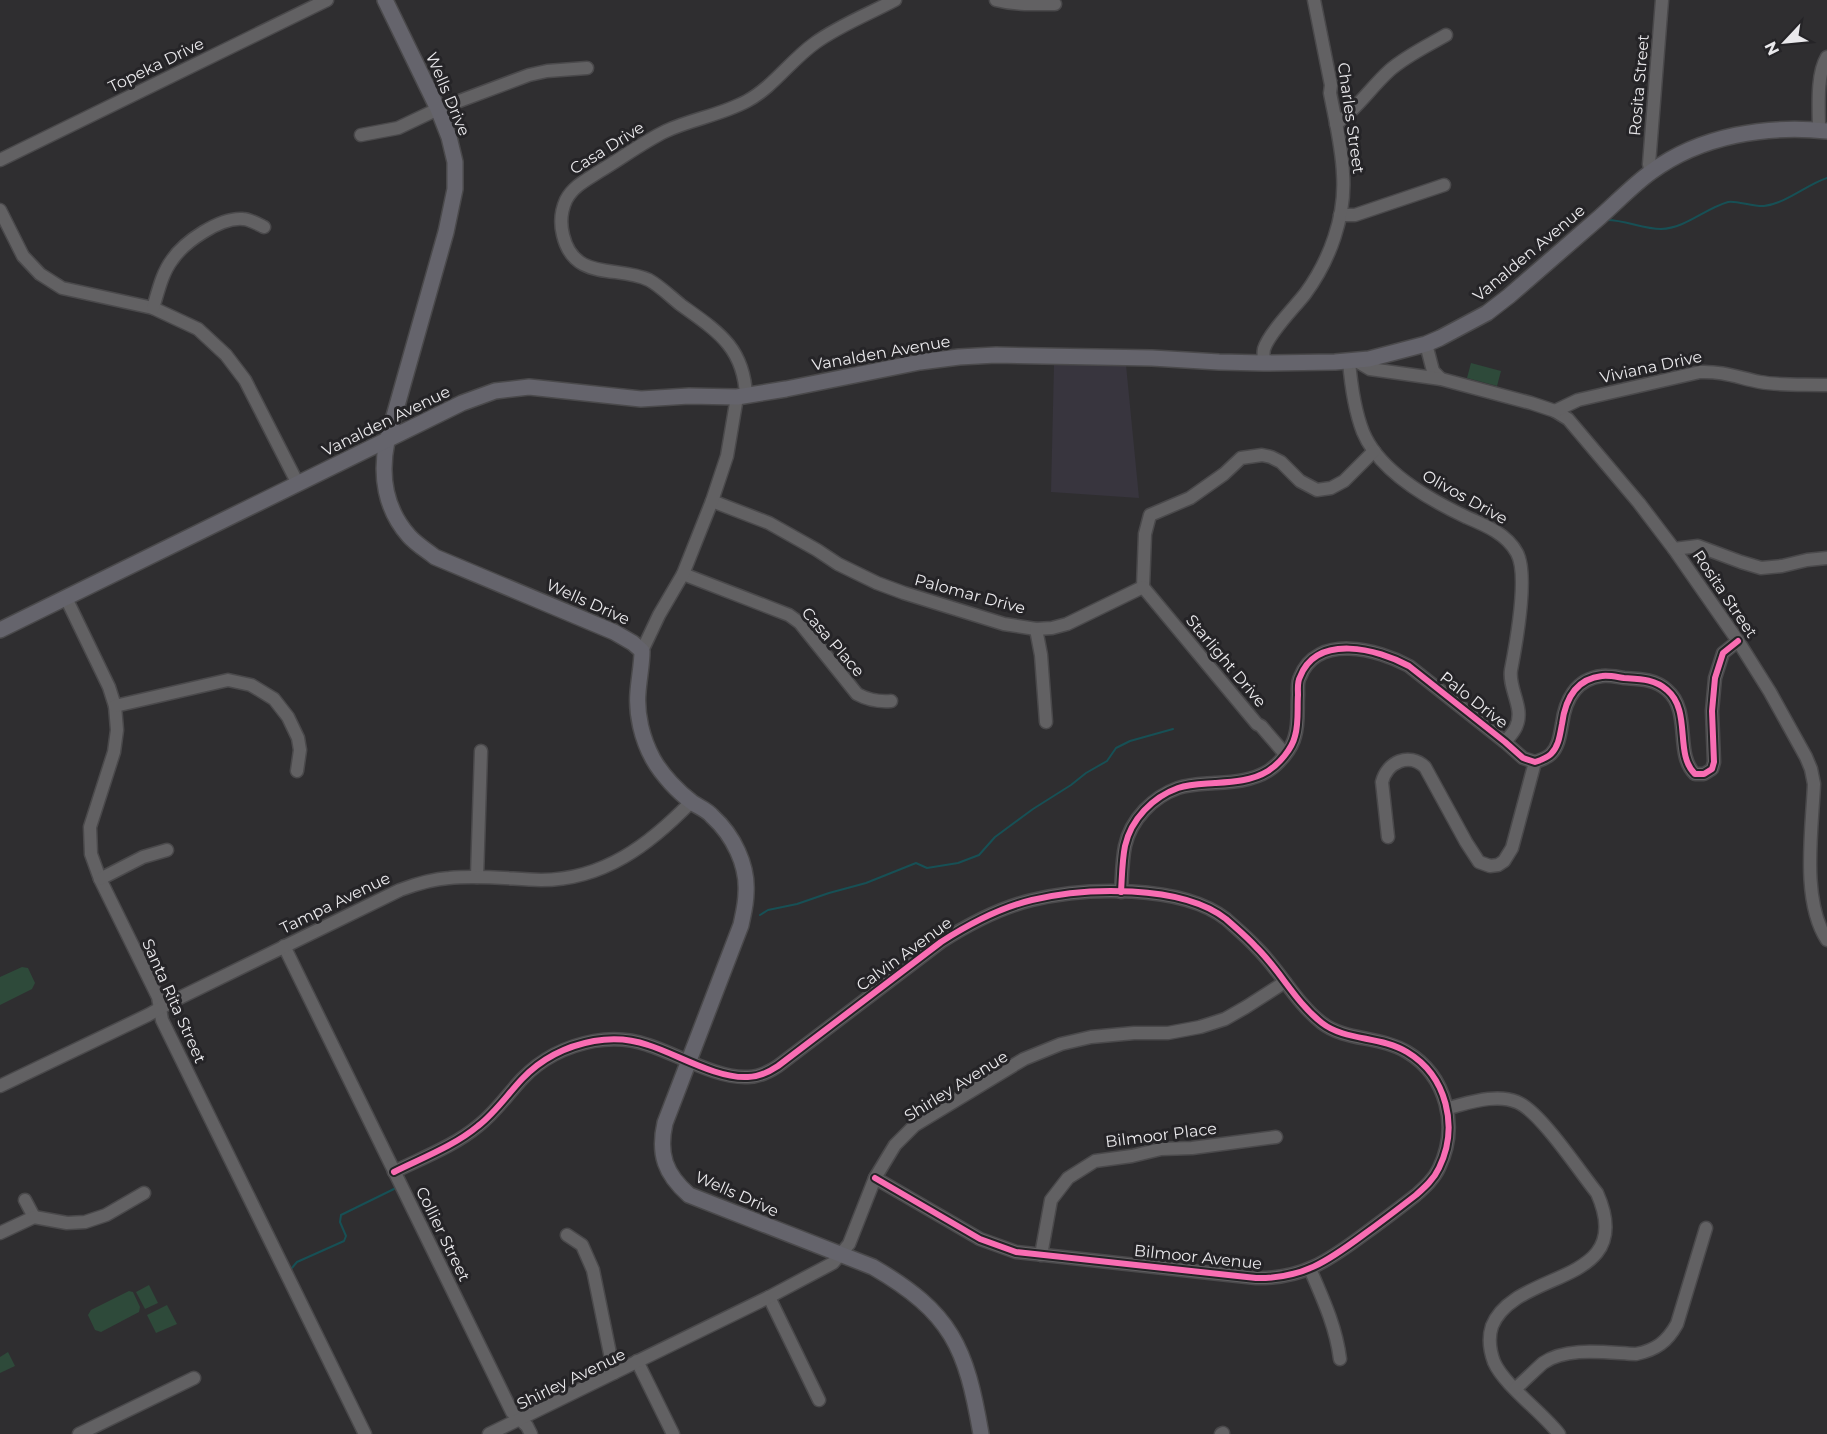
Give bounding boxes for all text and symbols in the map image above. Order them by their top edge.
north arrow [1755,12,1815,72]
street label: Rosita Street [1625,33,1653,137]
street label: Topeka Drive [105,34,207,96]
text: N [1761,38,1783,58]
street label: Wells Drive [422,49,474,139]
street label: Charles Street [1334,61,1368,175]
street label: Casa Drive [566,118,648,178]
street label: Vanalden Avenue [1469,201,1589,305]
street label: Vanalden Avenue [810,331,952,375]
street label: Viviana Drive [1598,347,1704,387]
street label: Vanalden Avenue [319,382,453,460]
street label: Olivos Drive [1419,466,1511,528]
street label: Rosita Street [1689,547,1762,642]
street label: Palomar Drive [912,570,1028,618]
street label: Wells Drive [543,575,633,629]
street label: Casa Place [798,603,868,681]
street label: Starlight Drive [1182,611,1270,711]
street label: Palo Drive [1436,668,1512,732]
street label: Tampa Avenue [277,868,393,938]
street label: Calvin Avenue [853,913,955,995]
street label: Santa Rita Street [138,936,210,1066]
street label: Shirley Avenue [901,1047,1011,1125]
street label: Bilmoor Place [1104,1119,1218,1151]
street label: Wells Drive [692,1167,782,1221]
street label: Collier Street [412,1184,474,1285]
street label: Bilmoor Avenue [1133,1241,1263,1273]
street label: Shirley Avenue [514,1345,628,1413]

